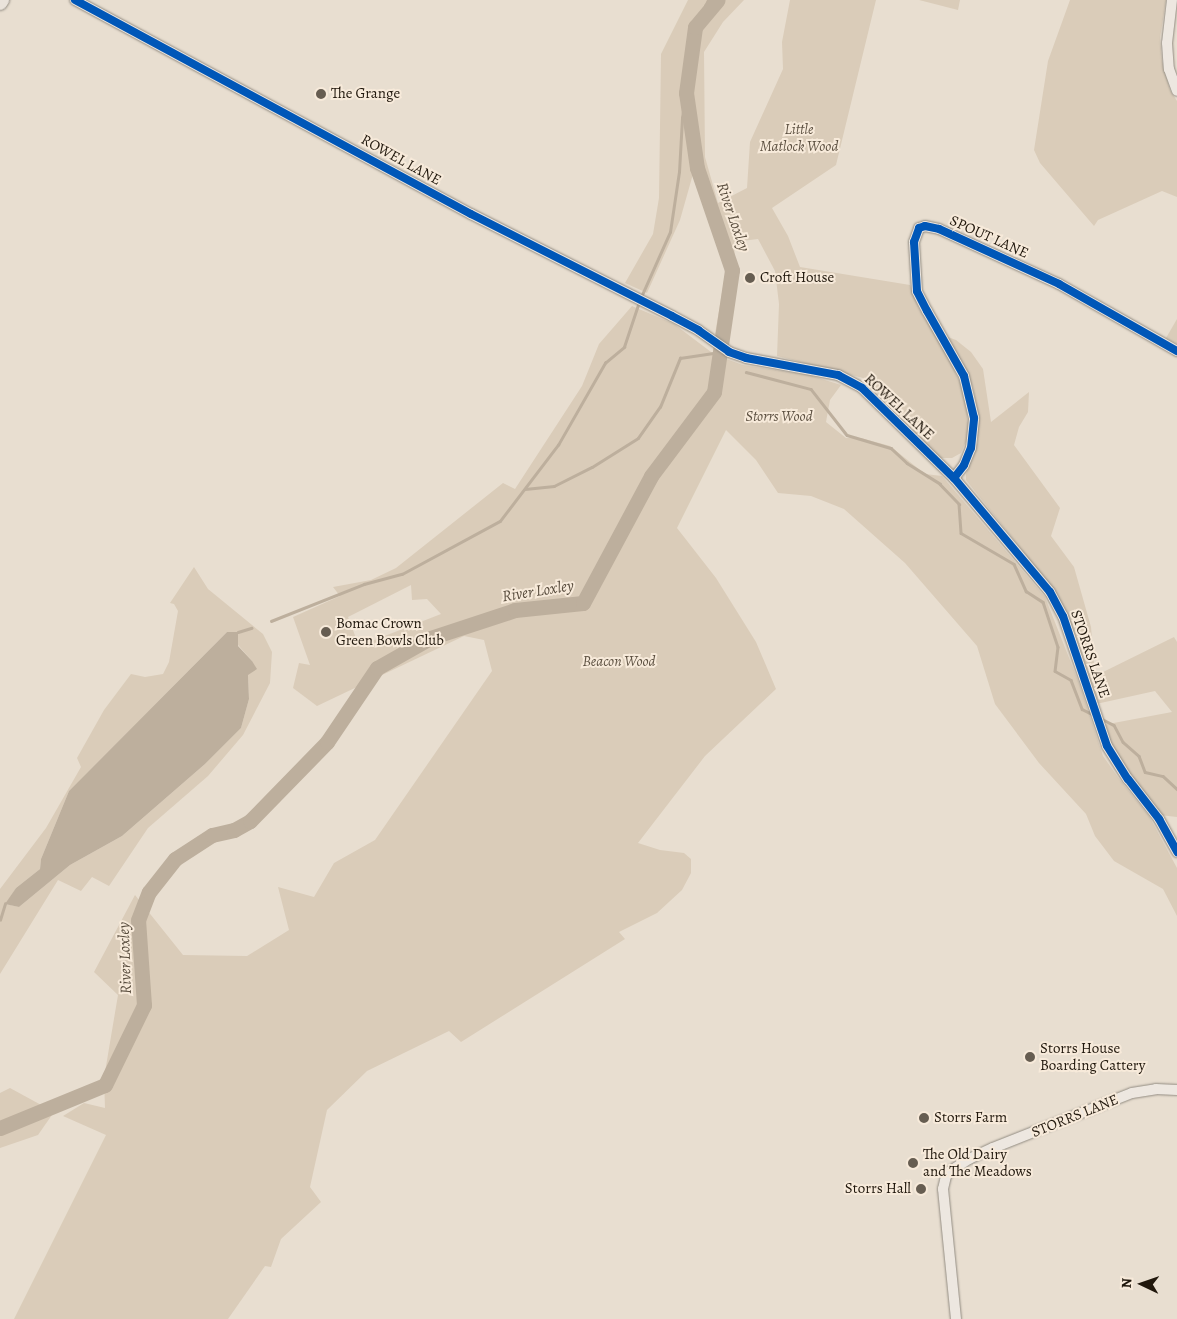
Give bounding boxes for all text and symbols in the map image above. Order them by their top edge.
place label: The Grange [331,85,400,103]
marker: The Grange [315,88,327,100]
park label: Little Matlock Wood [760,120,838,155]
street label: ROWEL LANE [358,131,444,189]
water label: River Loxley [712,180,754,254]
street label: SPOUT LANE [947,212,1031,262]
place label: Croft House [760,269,834,287]
marker: Croft House [744,272,756,284]
street label: ROWEL LANE [860,370,938,444]
park label: Storrs Wood [745,408,813,426]
water label: River Loxley [501,576,575,606]
street label: STORRS LANE [1067,608,1113,700]
place label: Bomac Crown Green Bowls Club [336,614,444,649]
marker: Bomac Crown Green Bowls Club [320,626,332,638]
park label: Beacon Wood [582,653,656,671]
water label: River Loxley [114,922,136,994]
place label: Storrs House Boarding Cattery [1040,1039,1146,1074]
marker: Storrs House Boarding Cattery [1024,1051,1036,1063]
street label: STORRS LANE [1029,1090,1121,1142]
place label: Storrs Farm [934,1109,1007,1127]
marker: Storrs Farm [918,1112,930,1124]
place label: The Old Dairy and The Meadows [923,1145,1032,1180]
marker: The Old Dairy and The Meadows [907,1157,919,1169]
place label: Storrs Hall [845,1180,911,1198]
marker: Storrs Hall [915,1183,927,1195]
north arrow [1117,1259,1167,1309]
text: N [1117,1278,1136,1289]

